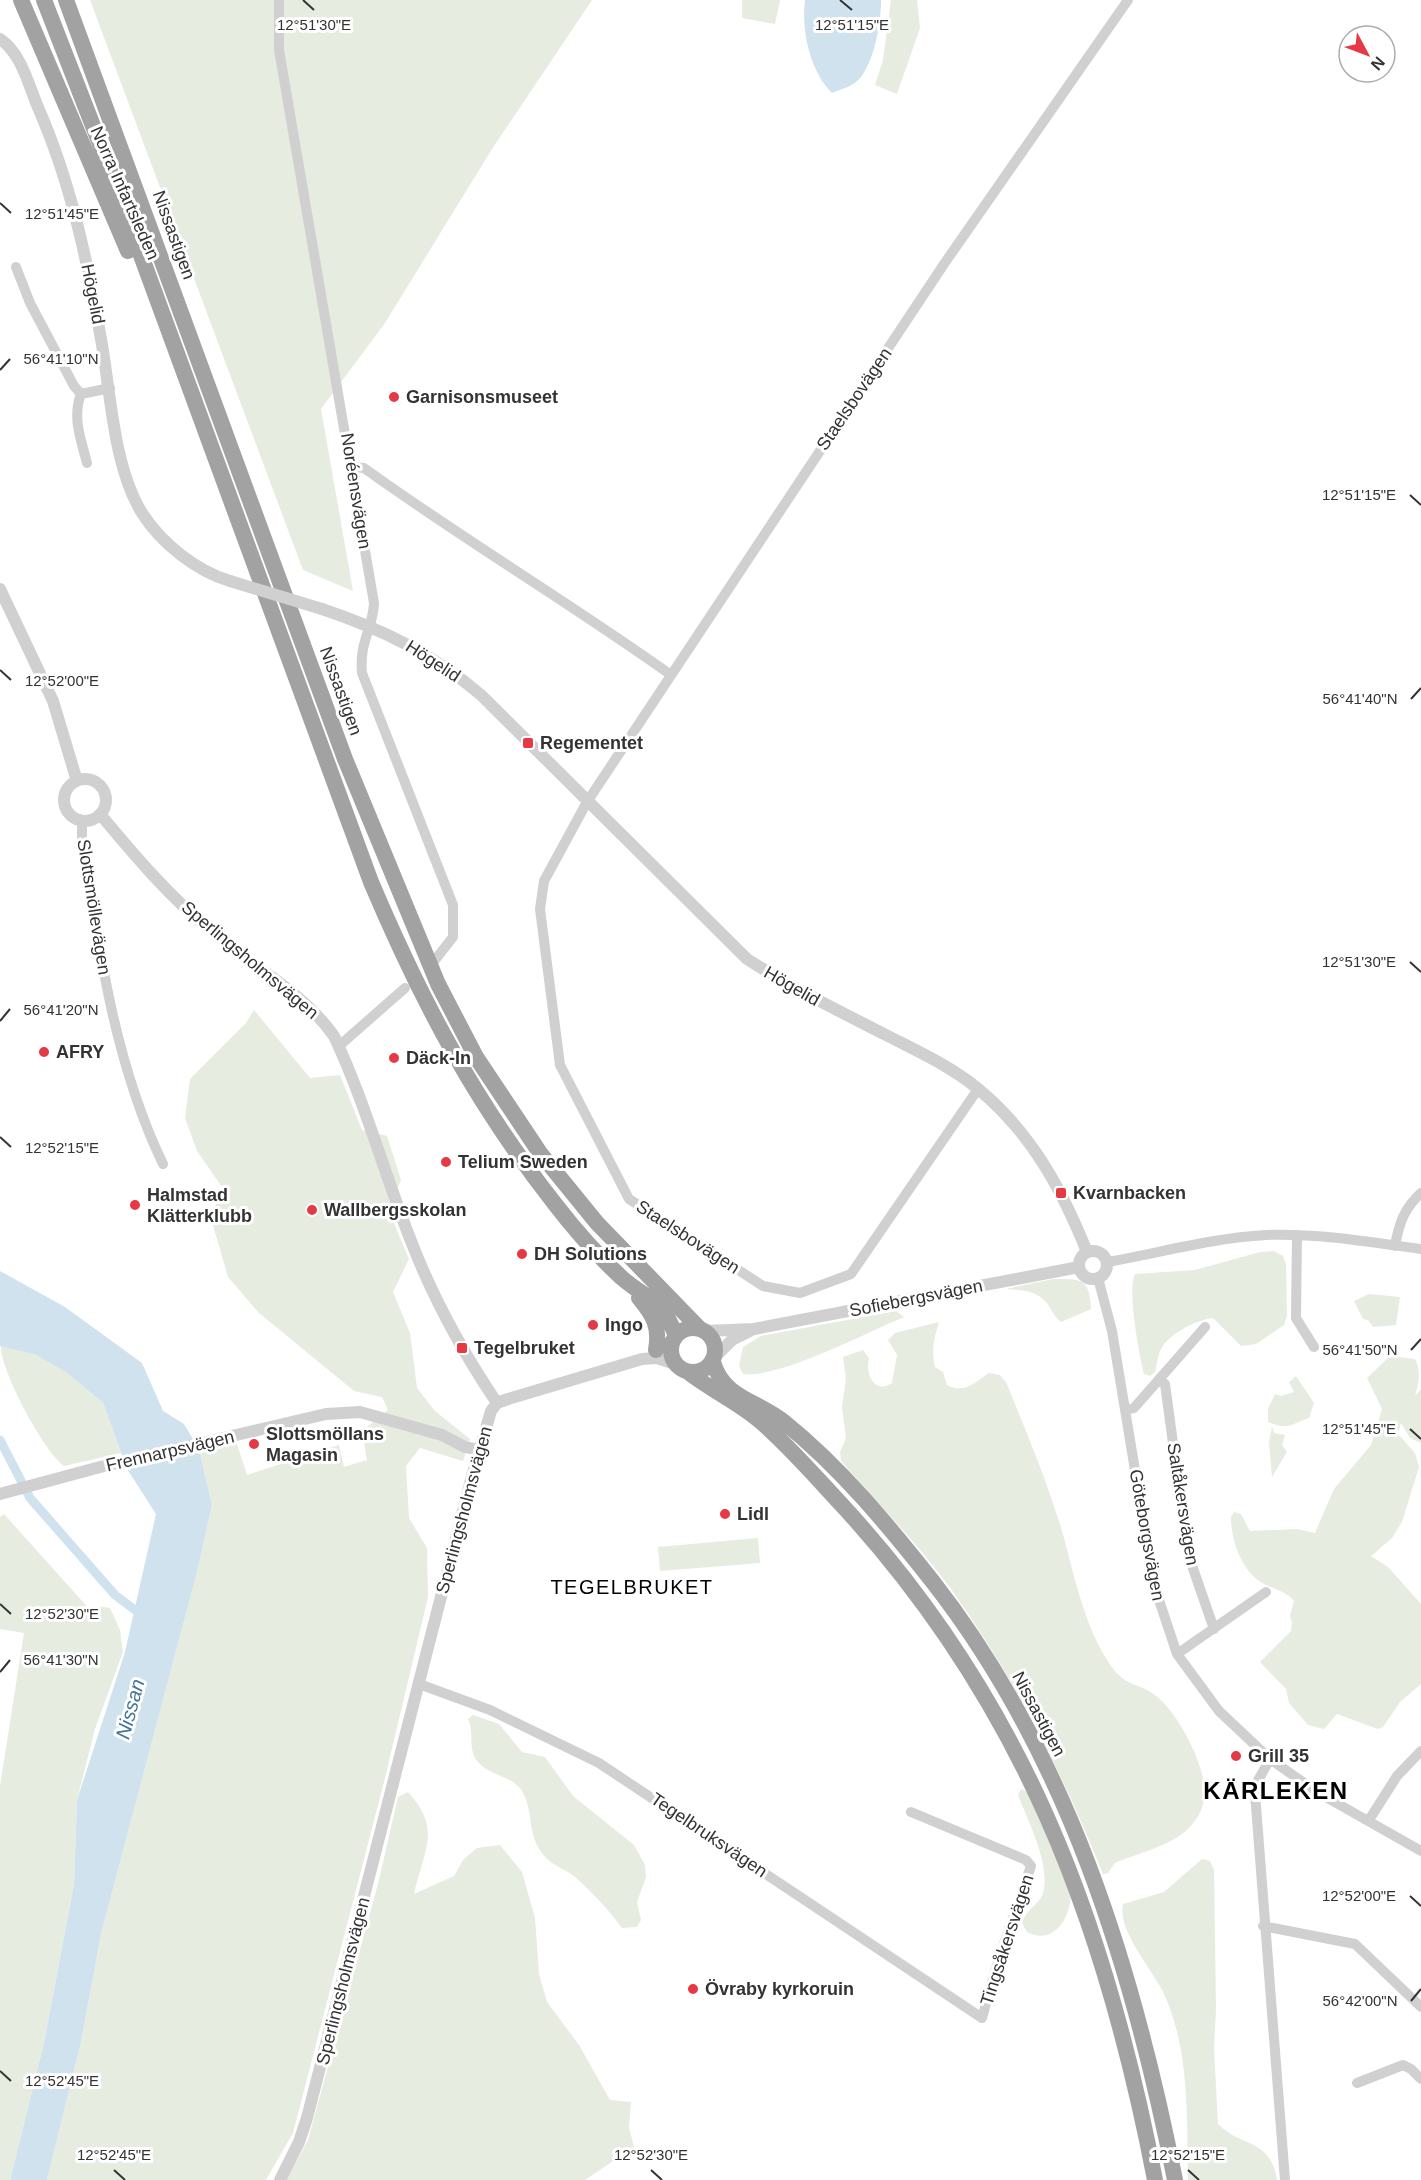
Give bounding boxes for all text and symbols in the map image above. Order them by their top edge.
text: 12°51'30"E [277,16,351,33]
text: 12°51'15"E [815,16,889,33]
north arrow [1337,24,1397,84]
text: N [1368,54,1388,73]
street label: Norra Infartsleden [87,123,163,263]
street label: Nissastigen [149,188,199,282]
text: 12°51'45"E [25,205,99,222]
street label: Högelid [77,262,109,326]
street label: Staelsbovägen [812,344,896,454]
text: 56°41'10"N [23,350,99,367]
place label: Garnisonsmuseet [406,387,558,407]
marker: Garnisonsmuseet [387,390,401,404]
street label: Noréensvägen [337,432,375,550]
text: 12°51'15"E [1322,486,1396,503]
street label: Högelid [402,636,464,686]
street label: Nissastigen [316,644,366,738]
text: 12°52'00"E [25,672,99,689]
text: 56°41'40"N [1322,690,1398,707]
place label: Regementet [540,733,643,753]
marker: Regementet [521,736,535,750]
street label: Slottsmöllevägen [73,838,115,976]
street label: Sperlingsholmsvägen [178,897,322,1023]
text: 12°51'30"E [1322,953,1396,970]
street label: Högelid [761,962,823,1010]
text: 56°41'20"N [23,1001,99,1018]
place label: AFRY [56,1042,104,1062]
marker: AFRY [37,1045,51,1059]
place label: Däck-In [406,1048,471,1068]
marker: Däck-In [387,1051,401,1065]
text: 12°52'15"E [25,1139,99,1156]
place label: Telium Sweden [458,1152,588,1172]
marker: Telium Sweden [439,1155,453,1169]
place label: Kvarnbacken [1073,1183,1186,1203]
place label: Halmstad Klätterklubb [147,1185,252,1226]
marker: Kvarnbacken [1054,1186,1068,1200]
street label: Staelsbovägen [633,1196,743,1278]
marker: Halmstad Klätterklubb [128,1198,142,1212]
place label: Wallbergsskolan [324,1200,466,1220]
marker: Wallbergsskolan [305,1203,319,1217]
place label: DH Solutions [534,1244,647,1264]
marker: DH Solutions [515,1247,529,1261]
street label: Sofiebergsvägen [848,1275,984,1321]
place label: Ingo [605,1315,643,1335]
marker: Ingo [586,1318,600,1332]
place label: Tegelbruket [474,1338,575,1358]
marker: Tegelbruket [455,1341,469,1355]
text: 56°41'50"N [1322,1341,1398,1358]
text: 12°51'45"E [1322,1420,1396,1437]
place label: Slottsmöllans Magasin [266,1424,384,1465]
street label: Sperlingsholmsvägen [432,1424,496,1596]
street label: Frennarpsvägen [104,1427,236,1475]
marker: Slottsmöllans Magasin [247,1437,261,1451]
street label: Saltåkersvägen [1163,1441,1203,1567]
street label: Göteborgsvägen [1126,1468,1168,1602]
place label: Lidl [737,1504,769,1524]
marker: Lidl [718,1507,732,1521]
district label: TEGELBRUKET [550,1576,714,1598]
text: 12°52'30"E [25,1605,99,1622]
text: 56°41'30"N [23,1651,99,1668]
street label: Nissastigen [1008,1668,1070,1760]
water label: Nissan [111,1677,149,1741]
place label: Grill 35 [1248,1746,1309,1766]
marker: Grill 35 [1229,1749,1243,1763]
district label: KÄRLEKEN [1203,1777,1349,1804]
street label: Tegelbruksvägen [647,1789,771,1881]
street label: Tingsåkersvägen [976,1872,1038,2008]
text: 12°52'00"E [1322,1887,1396,1904]
street label: Sperlingsholmsvägen [312,1895,374,2067]
place label: Övraby kyrkoruin [705,1979,854,1999]
marker: Övraby kyrkoruin [686,1982,700,1996]
text: 56°42'00"N [1322,1992,1398,2009]
text: 12°52'45"E [25,2072,99,2089]
text: 12°52'45"E [77,2146,151,2163]
text: 12°52'30"E [614,2146,688,2163]
text: 12°52'15"E [1151,2146,1225,2163]

